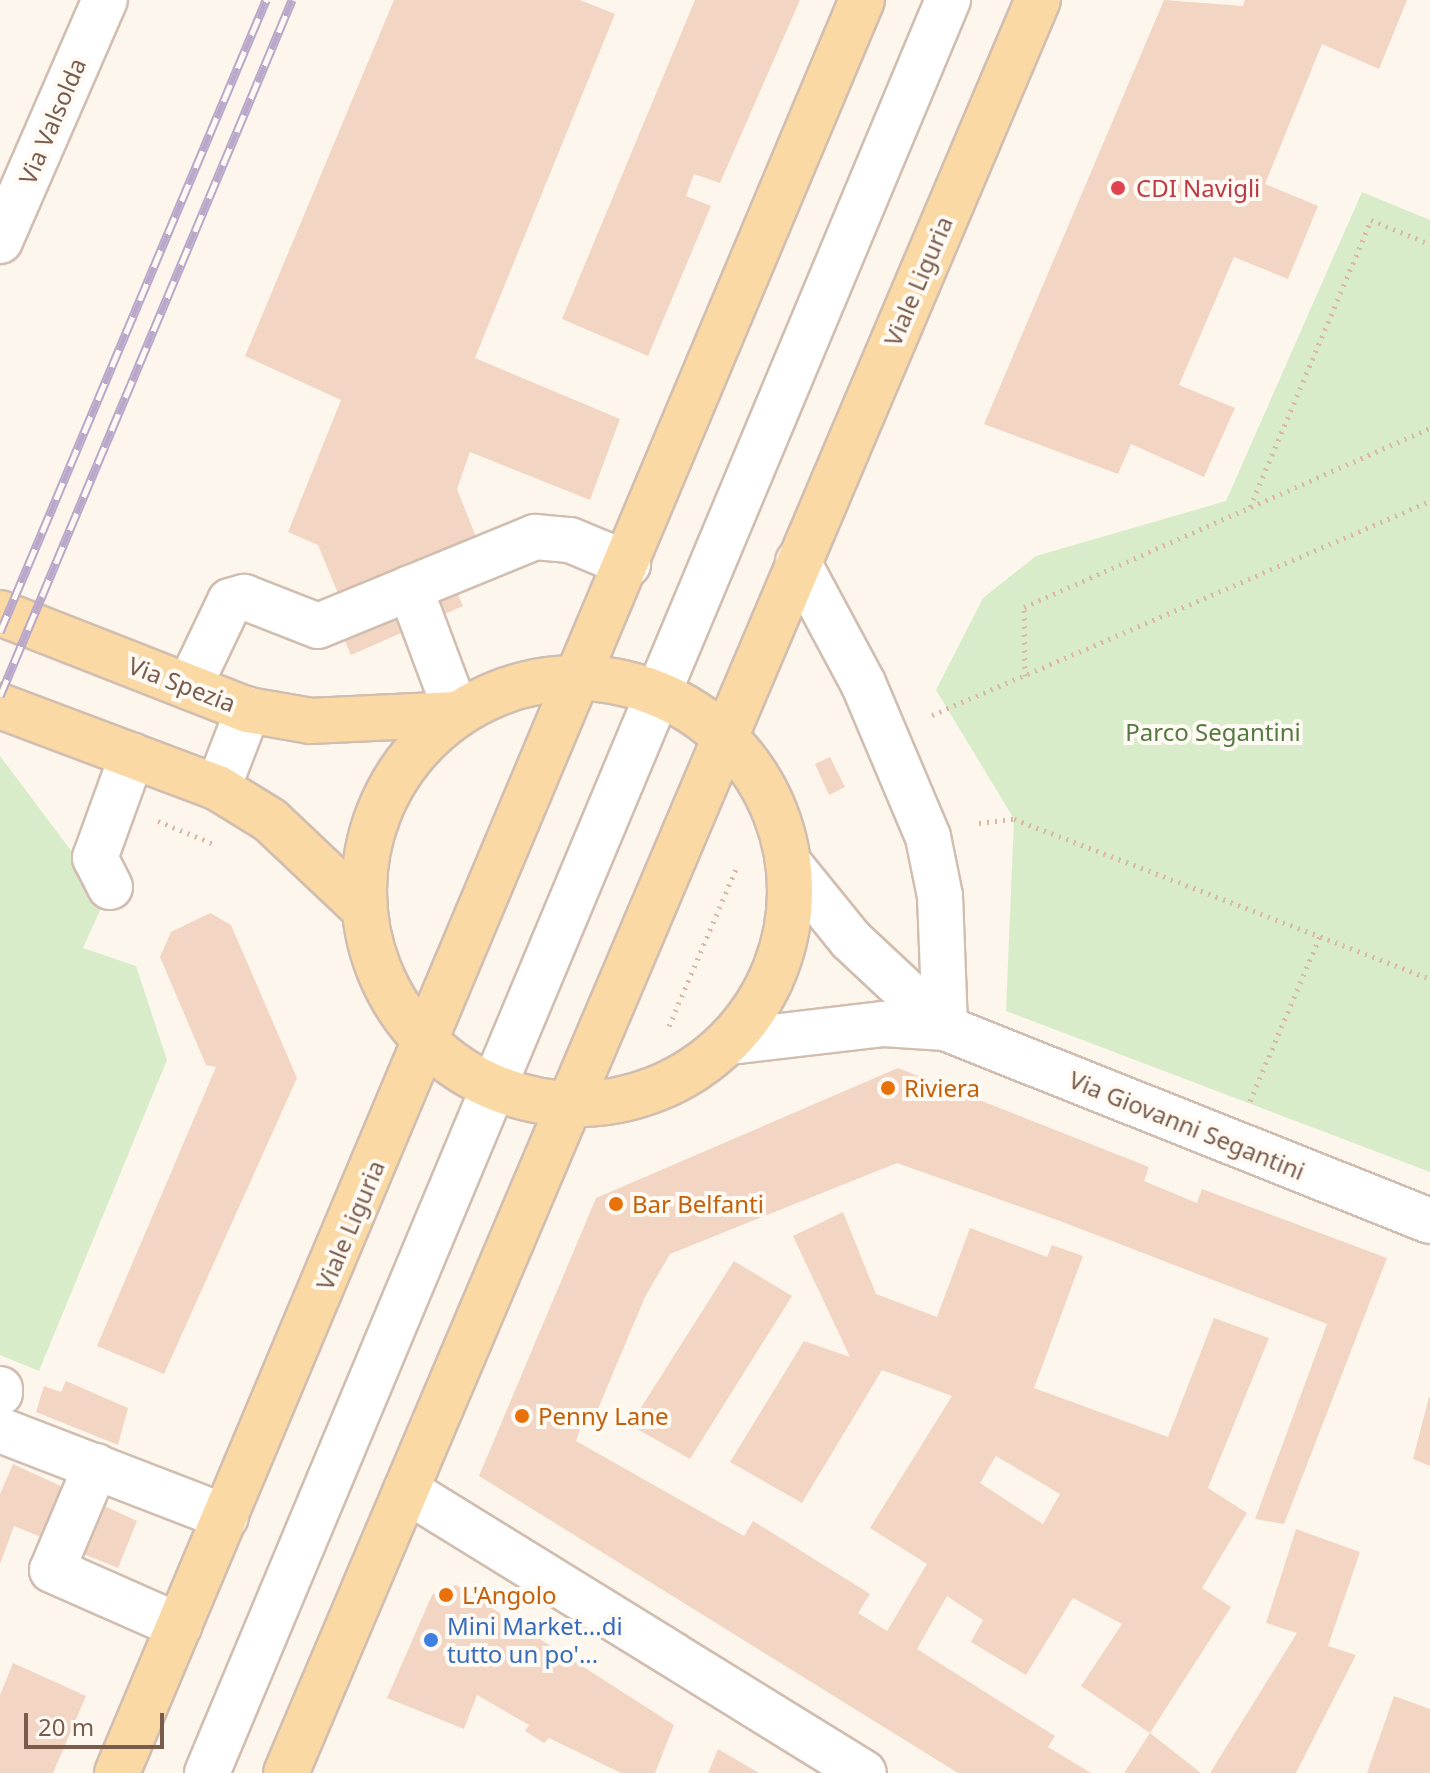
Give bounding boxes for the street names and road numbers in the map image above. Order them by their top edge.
street label: Via Valsolda [13,54,91,188]
street label: Viale Liguria [878,212,958,350]
street label: Via Spezia [124,650,240,718]
street label: Via Giovanni Segantini [1065,1065,1309,1185]
street label: Viale Liguria [310,1156,390,1294]

